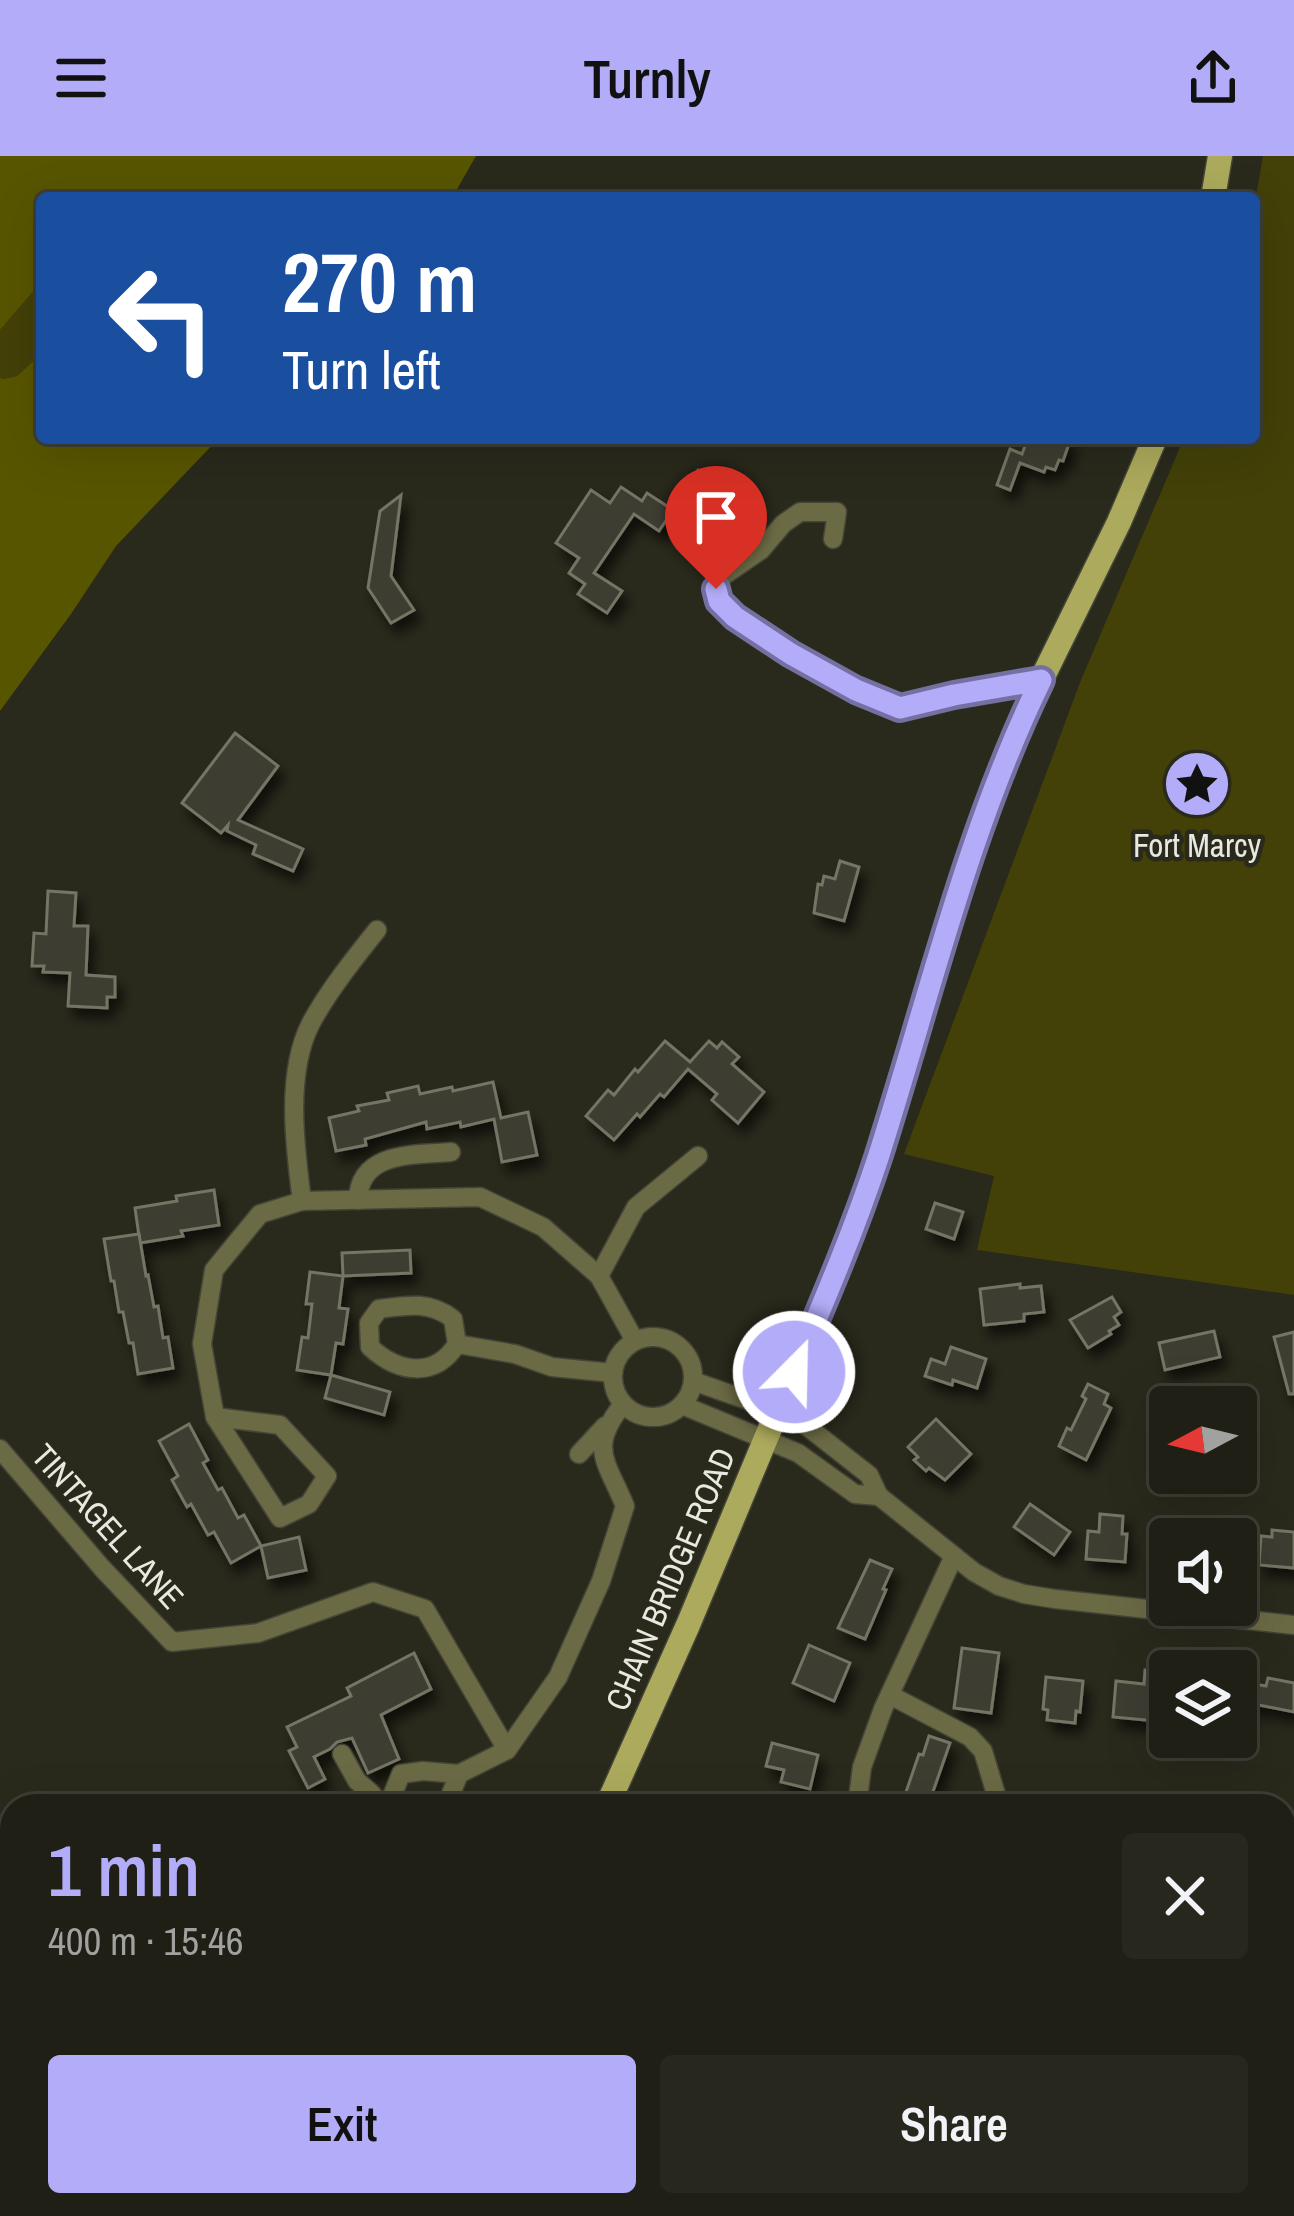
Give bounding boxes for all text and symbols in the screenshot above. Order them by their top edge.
text: Turnly [583,42,711,115]
icon: menu [48,45,114,111]
icon: share [1180,45,1246,111]
text: 270 m [282,225,477,338]
icon: left [84,240,240,396]
text: Turn left [282,333,441,406]
pin [665,466,767,589]
icon: arrive [683,484,749,550]
place icon: Fort Marcy [1162,749,1232,819]
place label: Fort Marcy [1133,823,1261,867]
position arrow [731,1309,857,1435]
north arrow [1149,1386,1257,1494]
map controls [1149,1386,1257,1758]
street label: TINTAGEL LANE [22,1434,194,1618]
street label: CHAIN BRIDGE ROAD [595,1441,745,1717]
button: sound [1149,1518,1257,1626]
button: layers [1149,1650,1257,1758]
text: 1 min [48,1821,200,1918]
button: close [1122,1833,1248,1959]
text: 400 m · 15:46 [48,1915,244,1967]
button: Exit [48,2055,636,2193]
button: Share [660,2055,1248,2193]

